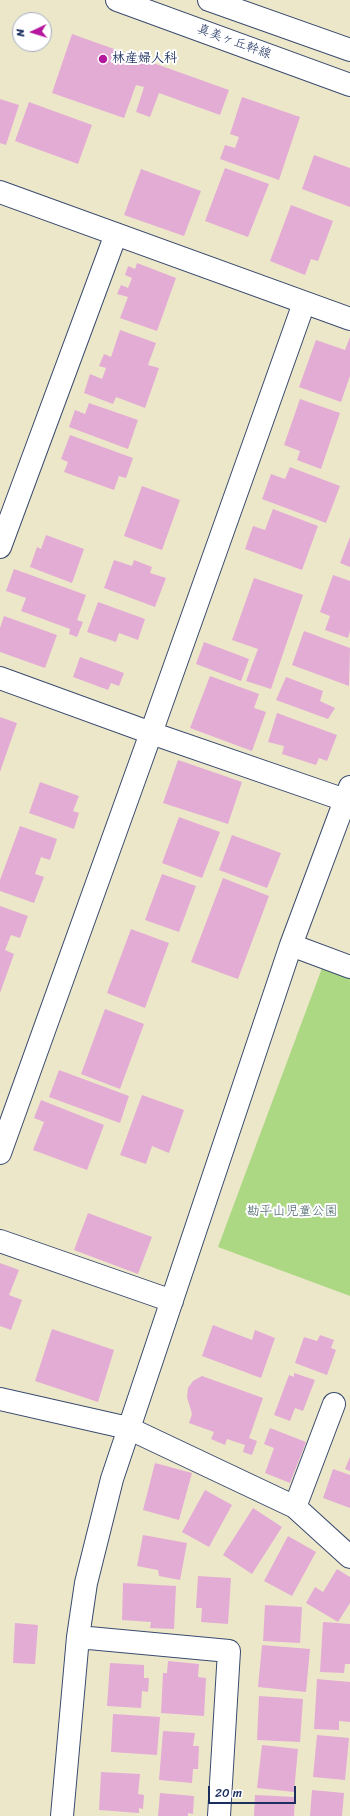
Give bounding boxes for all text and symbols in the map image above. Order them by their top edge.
north arrow [12,12,52,52]
street label: 真美ヶ丘幹線 [195,21,273,63]
text: N [11,28,30,37]
place label: 林産婦人科 [112,51,177,67]
marker: 林産婦人科 [97,53,109,65]
park label: 勘平山児童公園 [247,1204,337,1220]
scale bar [210,1778,298,1804]
text: 20 m [215,1782,242,1804]

